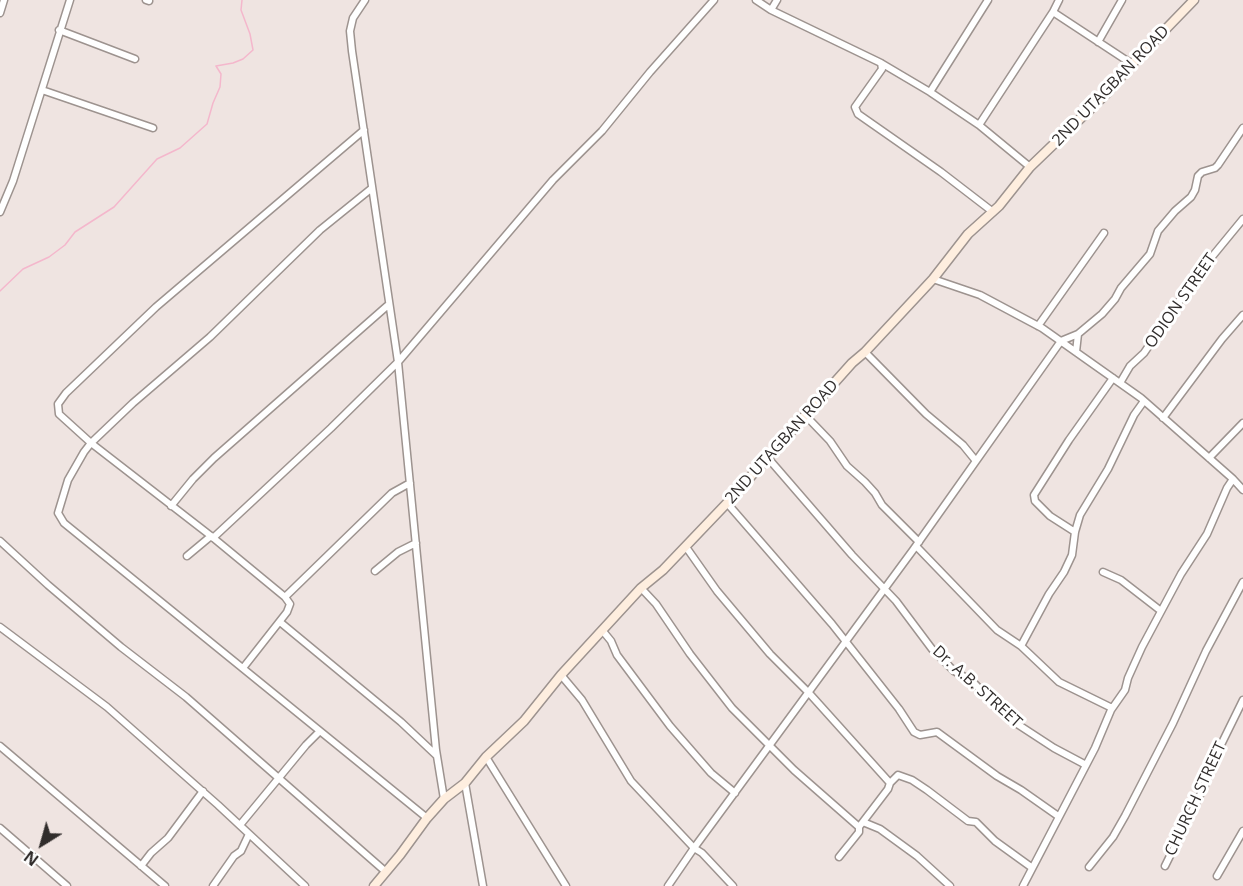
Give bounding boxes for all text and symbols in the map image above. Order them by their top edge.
street label: 2ND UTAGBAN ROAD [1049,22,1173,150]
street label: ODION STREET [1141,250,1221,352]
street label: 2ND UTAGBAN ROAD [721,376,843,508]
street label: Dr. A.B. STREET [928,642,1026,732]
street label: CHURCH STREET [1161,739,1231,859]
north arrow [12,814,72,874]
text: N [19,846,43,871]

